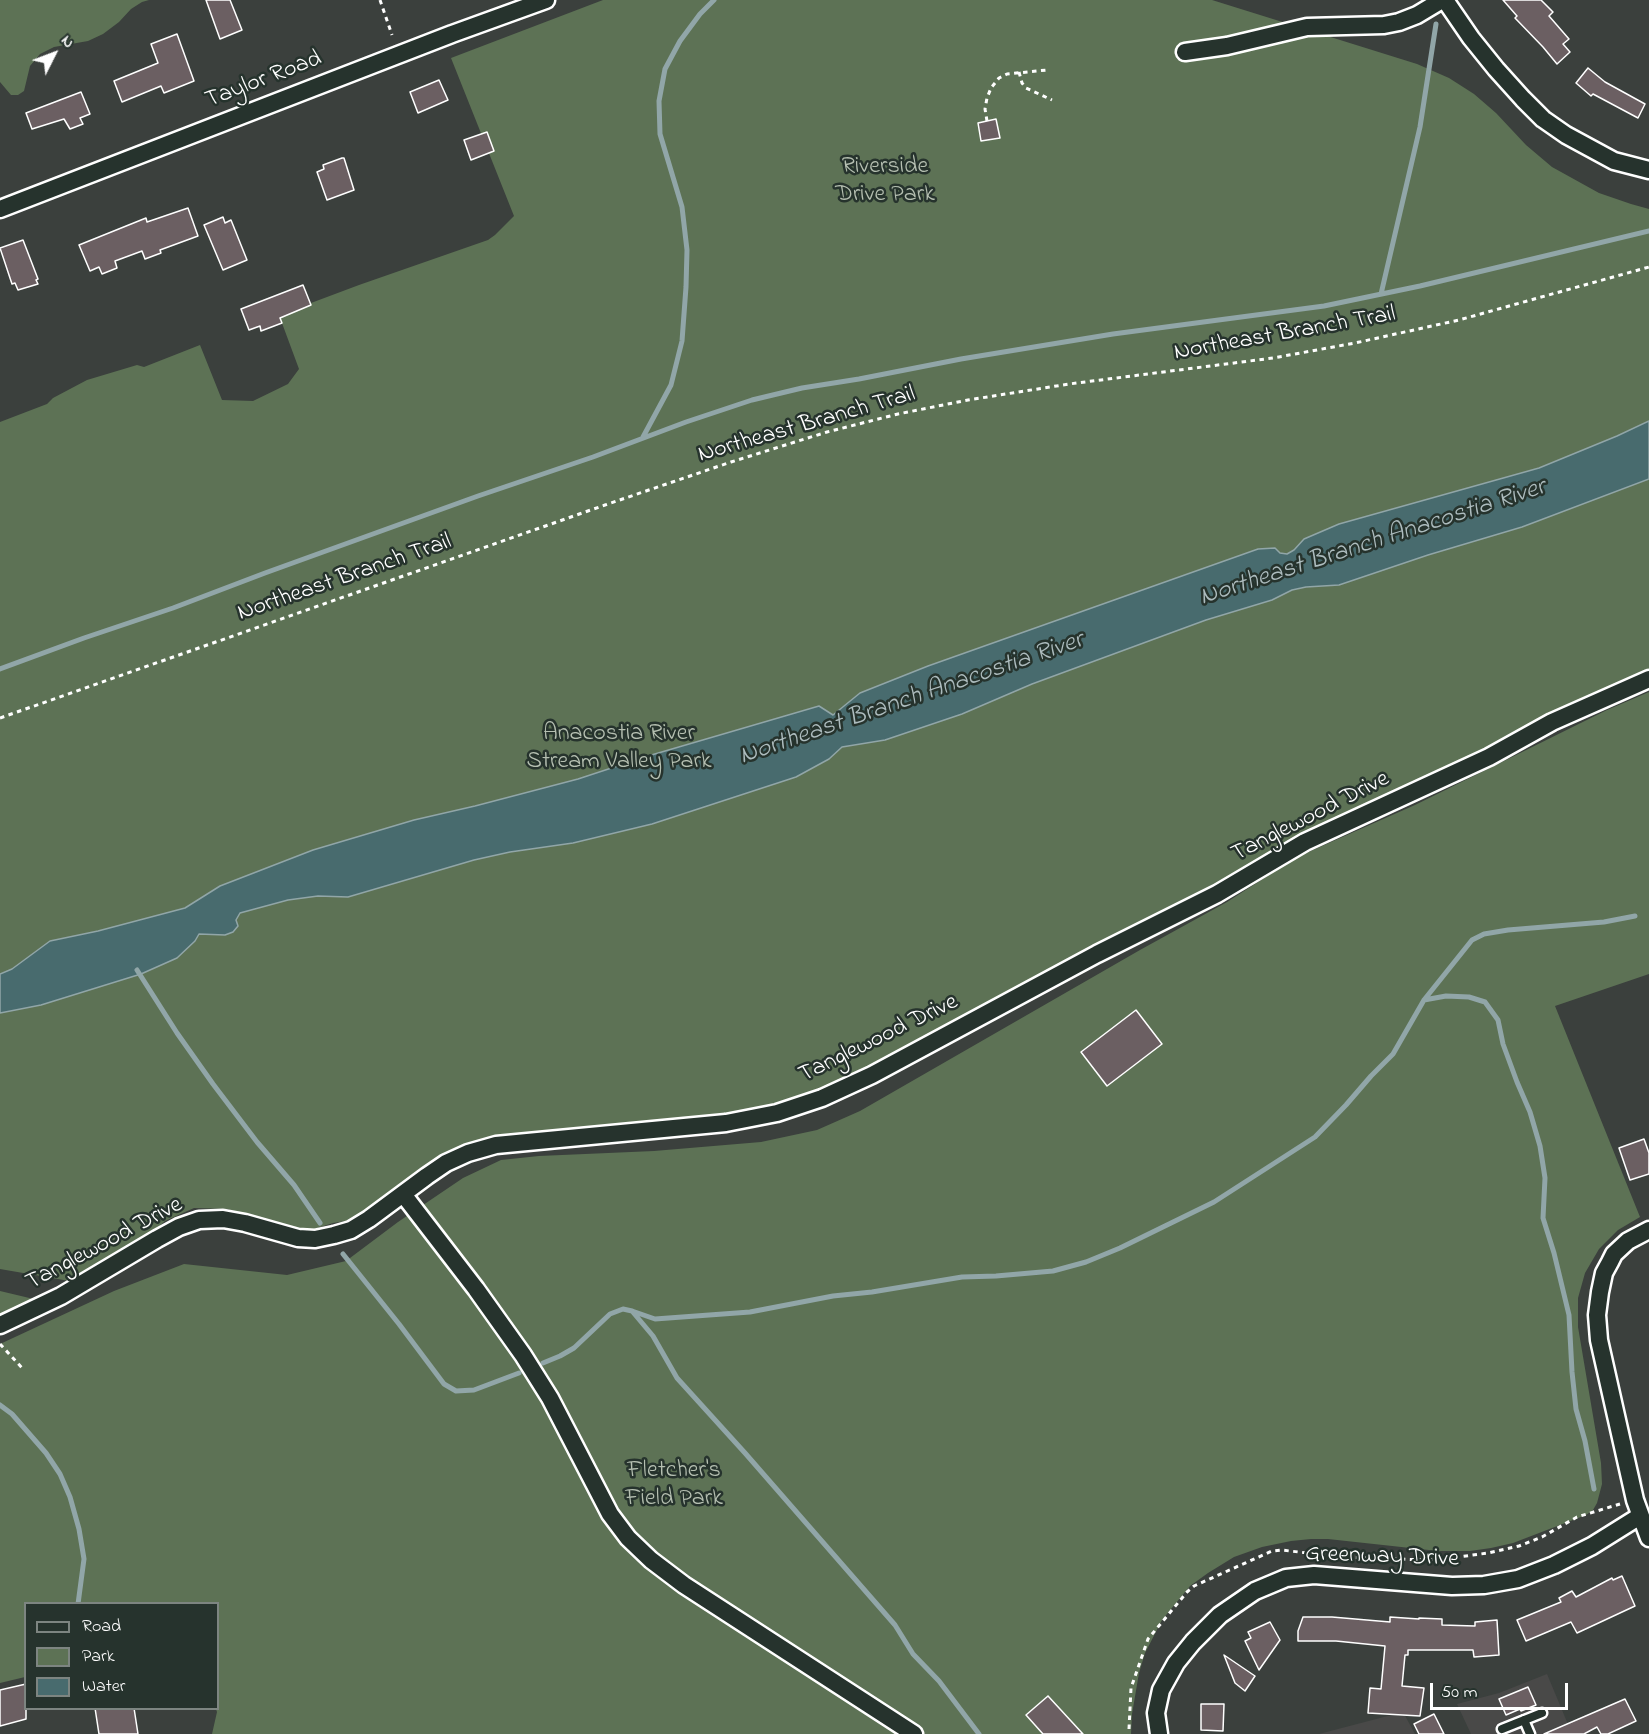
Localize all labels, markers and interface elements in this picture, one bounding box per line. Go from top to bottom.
north arrow [24,24,84,84]
text: N [55,30,80,54]
street label: Taylor Road [202,46,326,116]
park label: Riverside Drive Park [835,154,935,210]
street label: Northeast Branch Trail [1172,301,1398,369]
street label: Northeast Branch Trail [695,381,919,471]
water label: Northeast Branch Anacostia River [1196,473,1550,615]
street label: Northeast Branch Trail [234,529,456,629]
water label: Northeast Branch Anacostia River [736,626,1088,774]
park label: Anacostia River Stream Valley Park [526,721,712,777]
street label: Tanglewood Drive [1227,766,1395,870]
street label: Tanglewood Drive [795,989,963,1091]
street label: Tanglewood Drive [22,1192,188,1298]
park label: Fletcher's Field Park [625,1458,723,1514]
street label: Greenway Drive [1305,1541,1459,1575]
legend [24,1602,219,1710]
text: Road [82,1614,121,1640]
text: Park [82,1644,115,1670]
scale bar [1433,1671,1571,1709]
text: Water [82,1674,125,1700]
text: 50 m [1441,1680,1478,1706]

